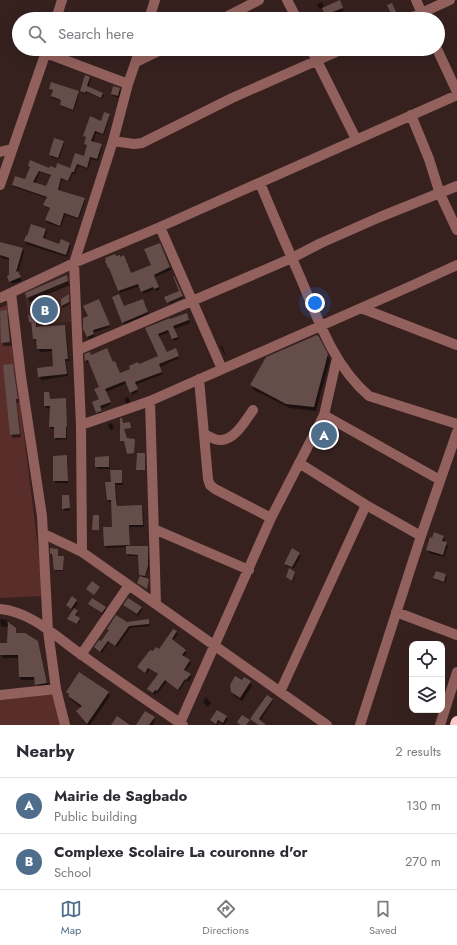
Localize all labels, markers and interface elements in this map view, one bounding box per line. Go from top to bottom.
search box [12,12,445,56]
icon: search [26,23,48,45]
text: Search here [58,23,134,45]
your location [305,293,325,313]
pin: B [32,295,58,325]
pin: A [311,420,337,450]
map controls [409,641,445,713]
button: locate [409,641,445,677]
button: layers [409,677,445,713]
text: Nearby [16,739,74,763]
text: 2 results [395,742,441,761]
text: Mairie de Sagbado [54,785,187,807]
text: A [24,796,34,815]
text: 130 m [406,796,441,815]
text: Public building [54,807,137,826]
text: Complexe Scolaire La couronne d'or [54,841,308,863]
text: B [25,852,33,871]
text: 270 m [405,852,441,871]
text: School [54,863,91,882]
tab: Map [60,898,82,938]
tab: Directions [202,898,249,938]
tab: Saved [369,898,397,938]

